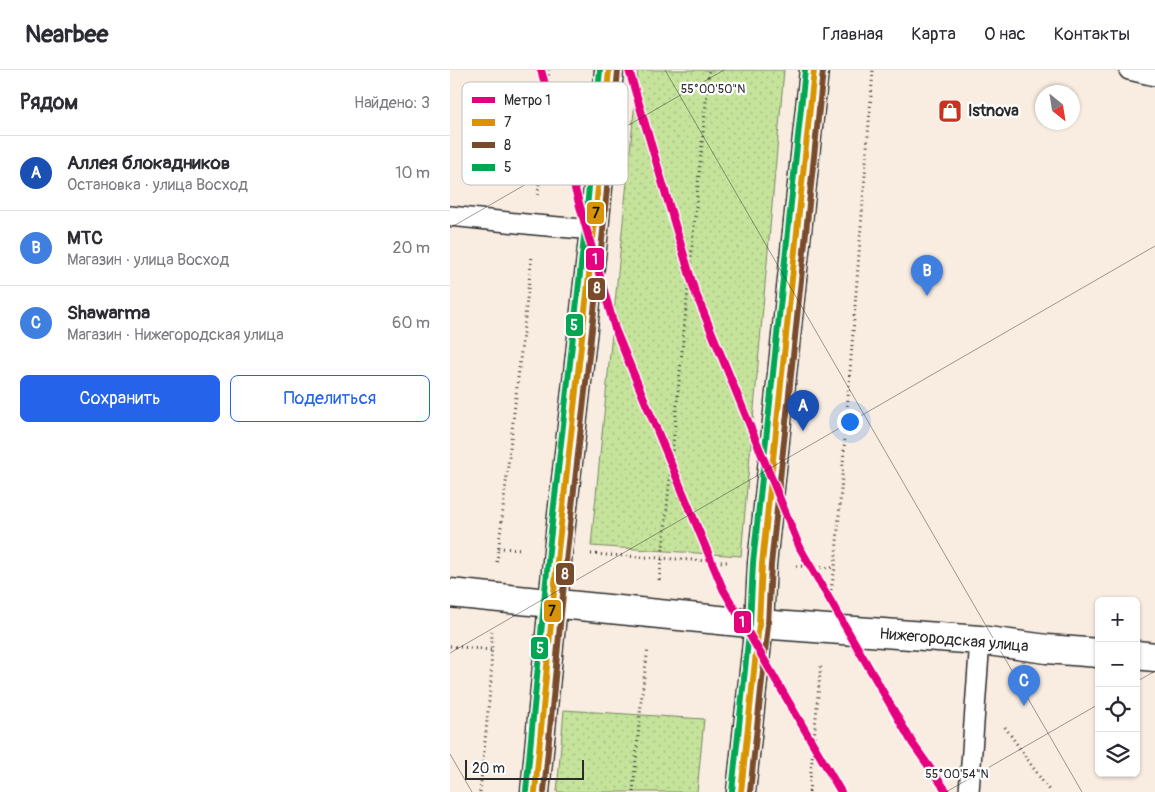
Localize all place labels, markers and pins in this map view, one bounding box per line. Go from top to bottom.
shop icon: Istnova [937,98,963,124]
place label: Istnova [968,101,1019,121]
pin: B [911,255,943,296]
pin: A [787,390,819,431]
pin: C [1008,665,1040,706]

